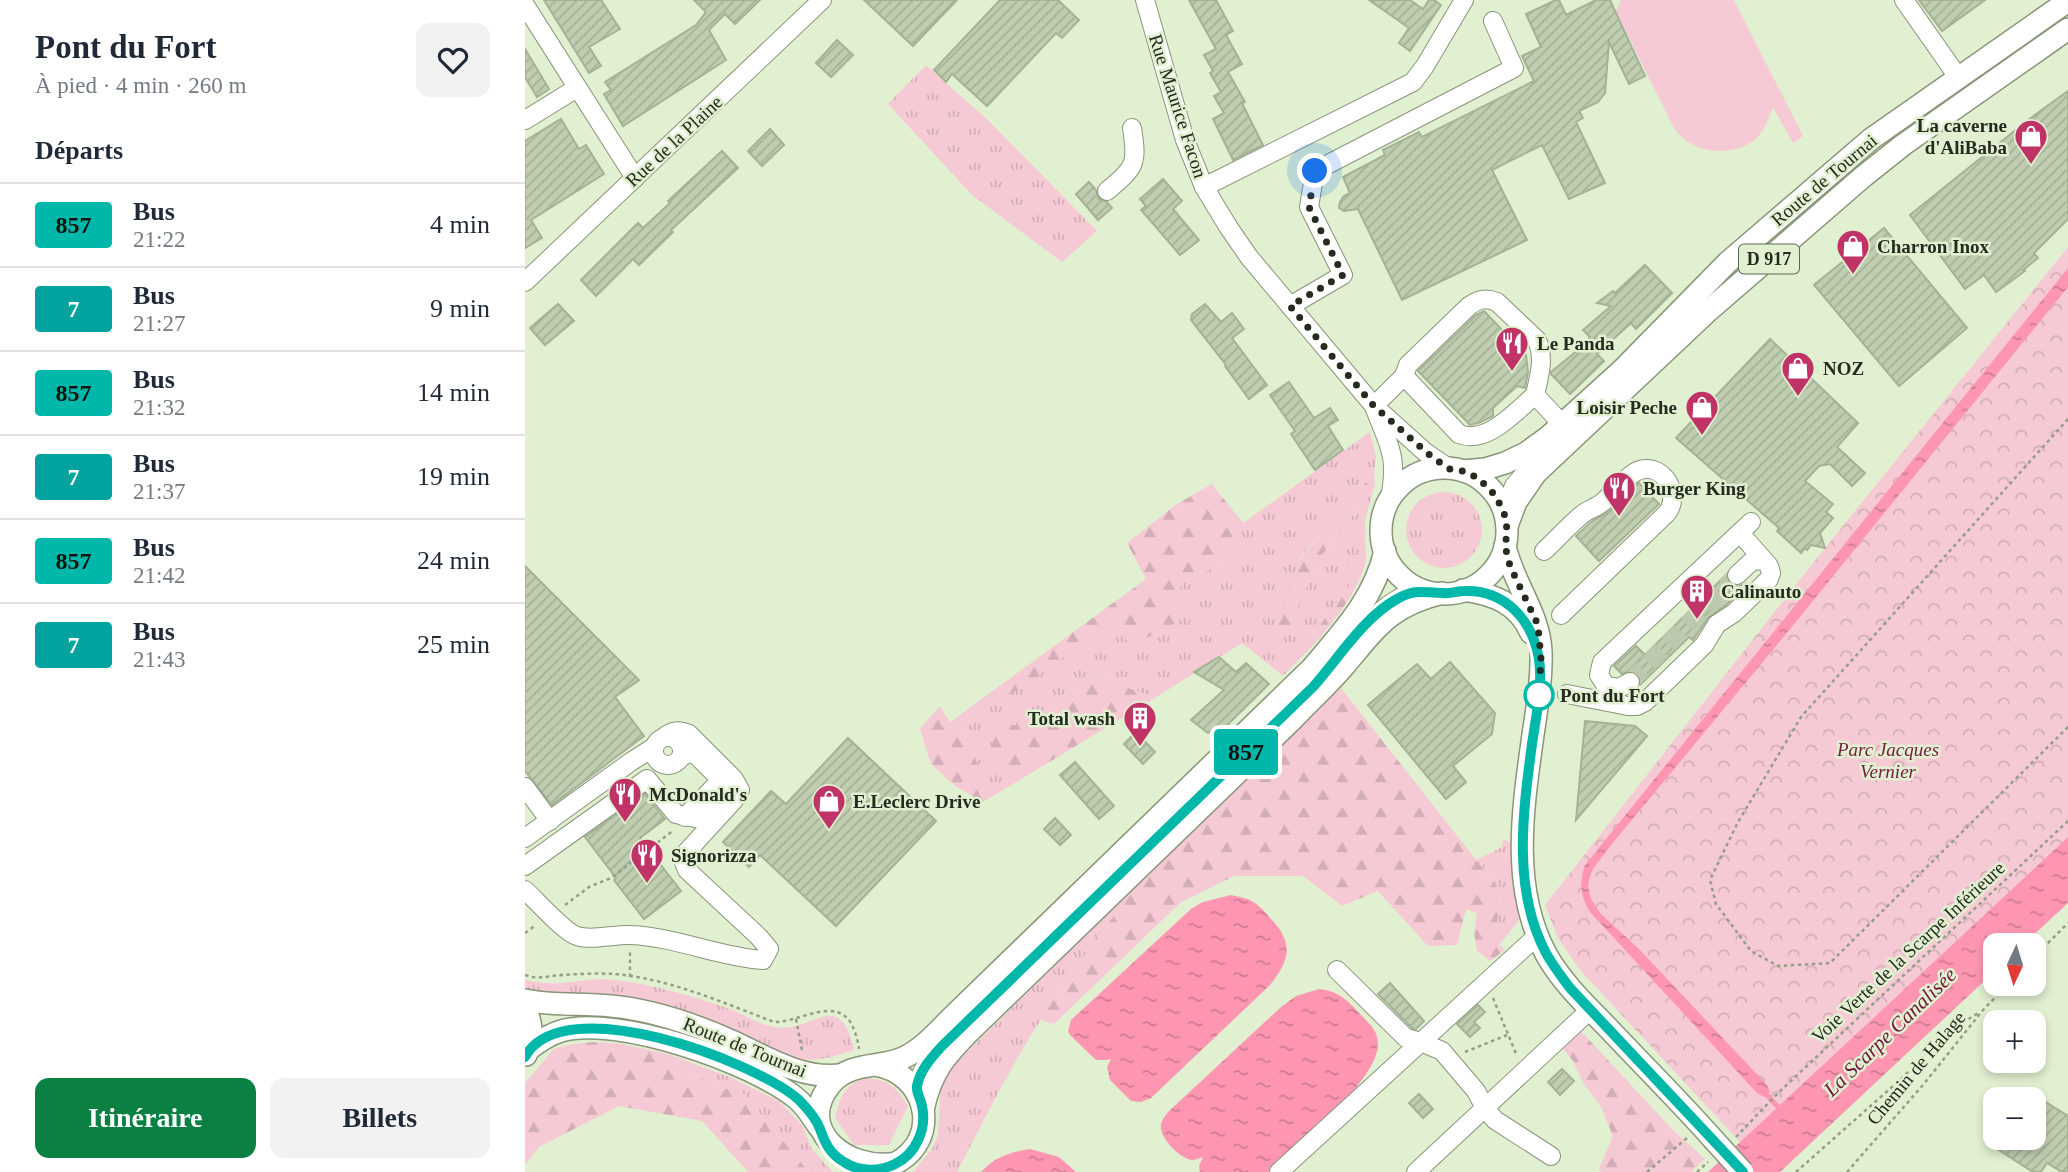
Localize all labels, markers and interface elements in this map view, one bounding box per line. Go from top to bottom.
button: heart [416,23,490,97]
text: Pont du Fort [35,29,217,65]
street label: Rue Maurice Facon [1145,32,1211,181]
text: À pied · 4 min · 260 m [35,73,246,98]
street label: Rue de la Plaine [621,91,727,191]
place label: La caverne d'AliBaba [1917,115,2007,158]
shop icon: La caverne d'AliBaba [2012,117,2050,166]
street label: Route de Tournai [1767,130,1881,230]
text: Départs [35,136,123,165]
your location [1297,153,1332,188]
text: Bus [133,197,175,226]
text: 4 min [430,210,490,239]
text: 857 [56,212,92,238]
text: 21:22 [133,227,185,252]
shop icon: Charron Inox [1834,227,1872,276]
place label: Charron Inox [1877,236,1990,257]
road number: D 917 [1739,244,1799,274]
text: Bus [133,281,175,310]
text: 9 min [430,294,490,323]
text: 7 [68,296,80,322]
text: 21:27 [133,311,185,336]
restaurant icon: Le Panda [1493,324,1531,373]
place label: Le Panda [1537,333,1615,354]
shop icon: NOZ [1779,349,1817,398]
place label: NOZ [1823,358,1864,379]
text: Bus [133,365,175,394]
text: 14 min [417,378,490,407]
text: 857 [56,380,92,406]
shop icon: Loisir Peche [1683,388,1721,437]
text: 21:32 [133,395,185,420]
place label: Loisir Peche [1577,397,1677,418]
text: Bus [133,449,175,478]
text: 19 min [417,462,490,491]
text: 7 [68,464,80,490]
restaurant icon: Burger King [1600,469,1638,518]
place label: Burger King [1643,478,1746,499]
text: 21:37 [133,479,185,504]
text: Bus [133,533,175,562]
text: 24 min [417,546,490,575]
text: 857 [56,548,92,574]
text: 21:42 [133,563,185,588]
building icon: Calinauto [1678,572,1716,621]
place label: Calinauto [1721,581,1801,602]
text: Bus [133,617,175,646]
text: 25 min [417,630,490,659]
text: 7 [68,632,80,658]
text: 21:43 [133,647,185,672]
marker: Pont du Fort [1524,680,1554,710]
place label: Pont du Fort [1560,685,1665,706]
building icon: Total wash [1121,699,1159,748]
place label: Total wash [1028,708,1115,729]
line badge: 857 [1206,729,1286,775]
text: 857 [1228,739,1264,765]
park label: Parc Jacques Vernier [1836,739,1939,782]
restaurant icon: McDonald's [606,775,644,824]
shop icon: E.Leclerc Drive [810,782,848,831]
place label: McDonald's [649,784,747,805]
place label: E.Leclerc Drive [853,791,980,812]
restaurant icon: Signorizza [628,836,666,885]
place label: Signorizza [671,845,757,866]
street label: Voie Verte de la Scarpe Inférieure [1807,857,2009,1047]
north arrow [1983,933,2046,996]
map controls [1983,933,2046,1150]
water label: La Scarpe Canalisée [1818,963,1961,1102]
street label: Chemin de Halage [1863,1007,1969,1129]
button: + [1983,1010,2046,1073]
street label: Route de Tournai [680,1013,810,1081]
button: Itinéraire [35,1078,256,1158]
button: Billets [270,1078,490,1158]
button: − [1983,1087,2046,1150]

